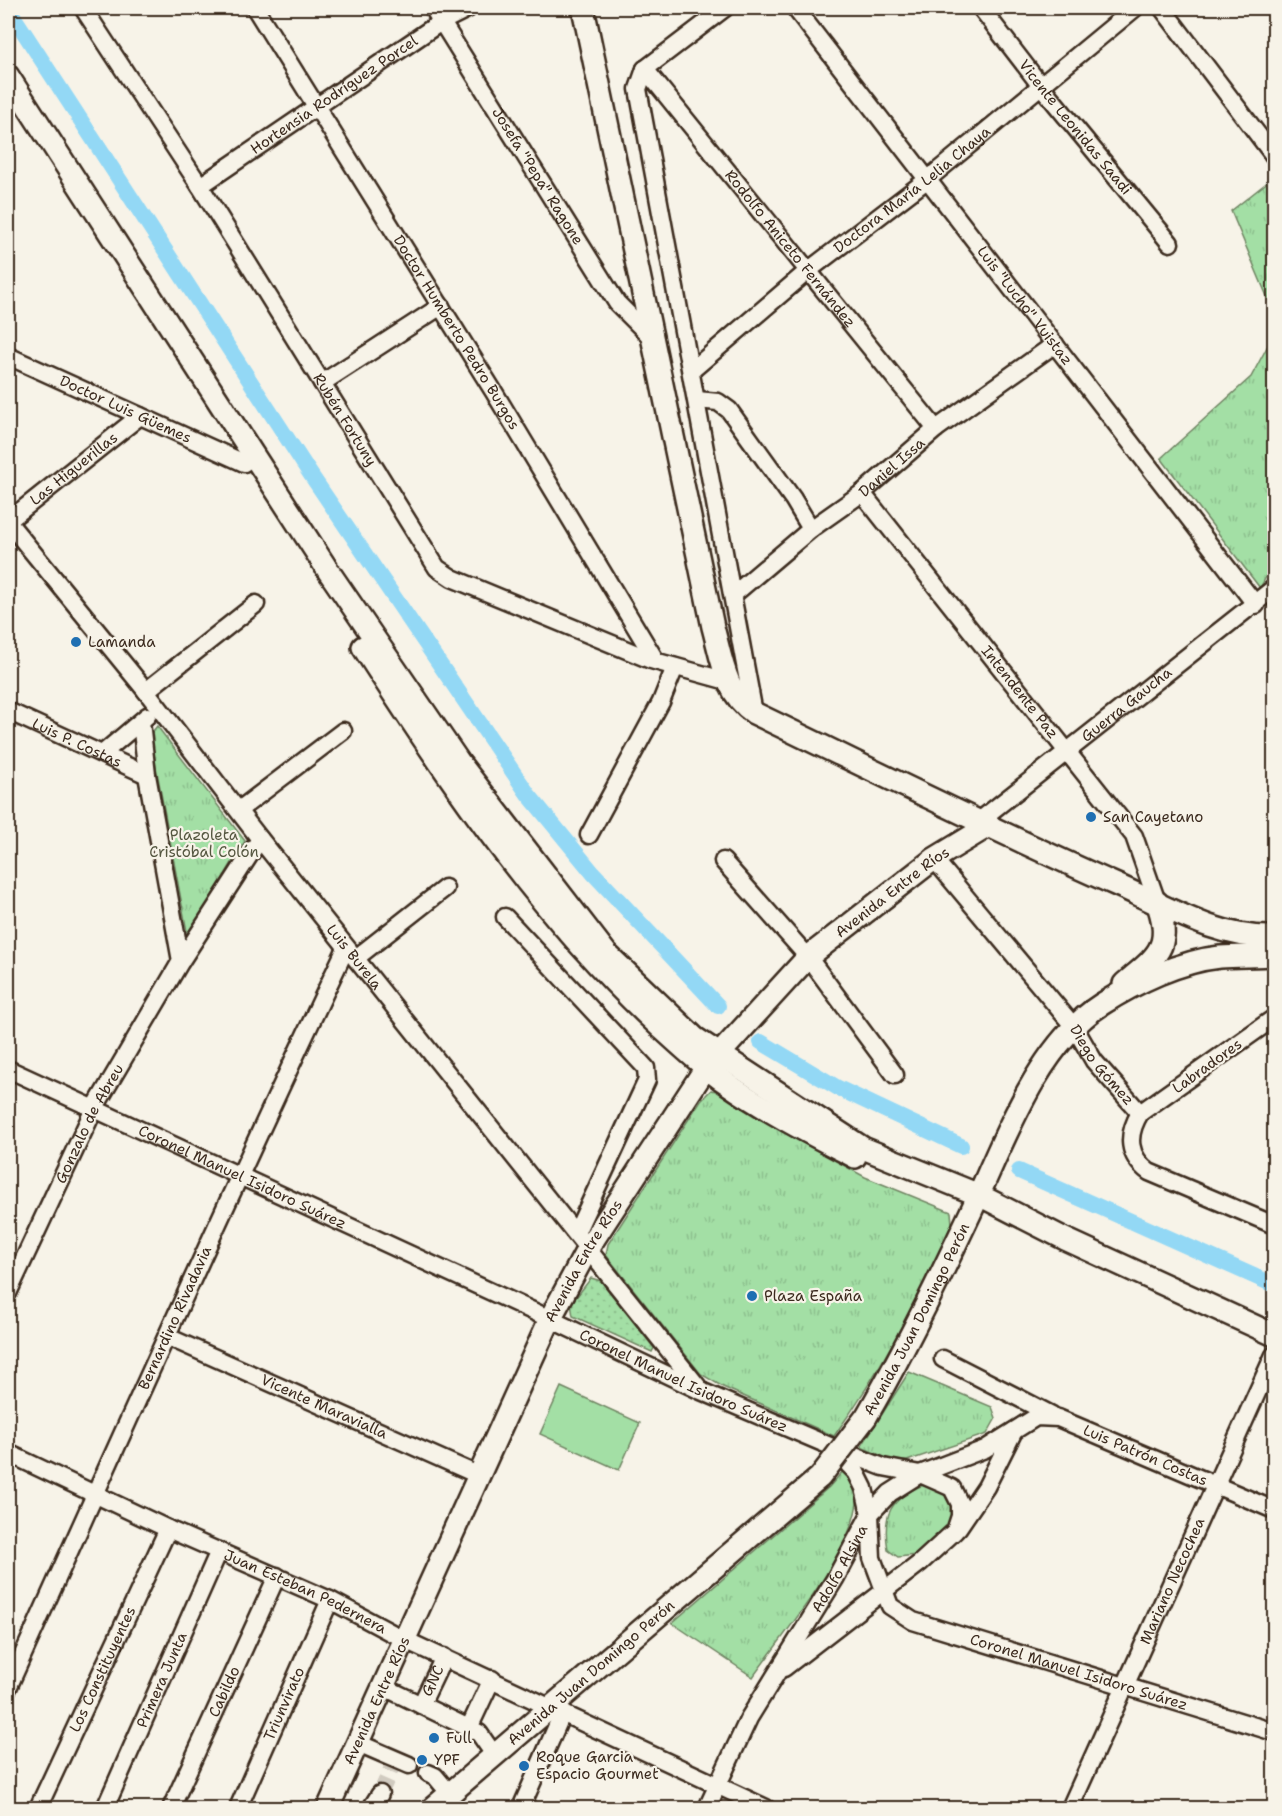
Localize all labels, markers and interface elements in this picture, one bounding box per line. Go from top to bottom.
street label: Hortensia Rodríguez Porcel [246,31,422,159]
street label: Vicente Leonidas Saadi [1014,55,1136,199]
street label: Josefa "Pepa" Ragone [487,103,588,249]
street label: Doctora María Lelia Chaya [829,121,995,258]
street label: Rodolfo Aniceto Fernández [720,166,860,332]
street label: Doctor Humberto Pedro Burgos [389,231,524,433]
street label: Luis "Lucho" Vuistaz [972,242,1077,369]
street label: Rubén Fortuny [309,369,381,470]
street label: Doctor Luis Güemes [56,371,195,448]
street label: Las Higuerillas [26,428,122,510]
street label: Daniel Issa [854,433,930,501]
place label: Lamanda [88,632,156,652]
marker: Lamanda [69,635,83,649]
street label: Intendente Paz [977,641,1063,743]
street label: Guerra Gaucha [1077,662,1176,746]
street label: Luis P. Costas [29,714,125,772]
place label: San Cayetano [1103,807,1203,827]
marker: San Cayetano [1084,810,1098,824]
park label: Plazoleta Cristóbal Colón [149,825,259,862]
street label: Avenida Entre Ríos [831,842,953,942]
street label: Luis Burela [322,920,387,994]
street label: Diego Gómez [1065,1021,1139,1109]
street label: Labradores [1168,1034,1246,1098]
street label: Gonzalo de Abreu [51,1060,128,1187]
street label: Coronel Manuel Isidoro Suárez [135,1120,349,1234]
street label: Avenida Entre Ríos [540,1196,627,1326]
street label: Avenida Juan Domingo Perón [859,1220,974,1419]
street label: Bernardino Rivadavia [133,1242,217,1393]
place label: Plaza España [764,1286,863,1306]
marker: Plaza España [745,1289,759,1303]
street label: Coronel Manuel Isidoro Suárez [576,1324,791,1437]
street label: Vicente Maravialla [258,1370,391,1444]
street label: Luis Patrón Costas [1080,1420,1211,1491]
street label: Mariano Necochea [1135,1514,1210,1647]
street label: Adolfo Alsina [807,1521,873,1616]
street label: Juan Esteban Pedernera [221,1545,391,1639]
street label: Avenida Juan Domingo Perón [503,1596,679,1750]
street label: Los Constituyentes [65,1603,141,1735]
street label: Primera Junta [132,1628,192,1731]
street label: Coronel Manuel Isidoro Suárez [967,1629,1190,1715]
street label: Avenida Entre Ríos [339,1633,415,1768]
street label: GNC [417,1662,449,1699]
street label: Cabildo [204,1663,244,1720]
street label: Triunvirato [259,1664,309,1744]
place label: Full [446,1728,472,1748]
marker: Full [427,1731,441,1745]
place label: Roque Garcia Espacio Gourmet [536,1747,659,1784]
place label: YPF [434,1750,460,1770]
marker: YPF [415,1753,429,1767]
marker: Roque Garcia Espacio Gourmet [517,1759,531,1773]

